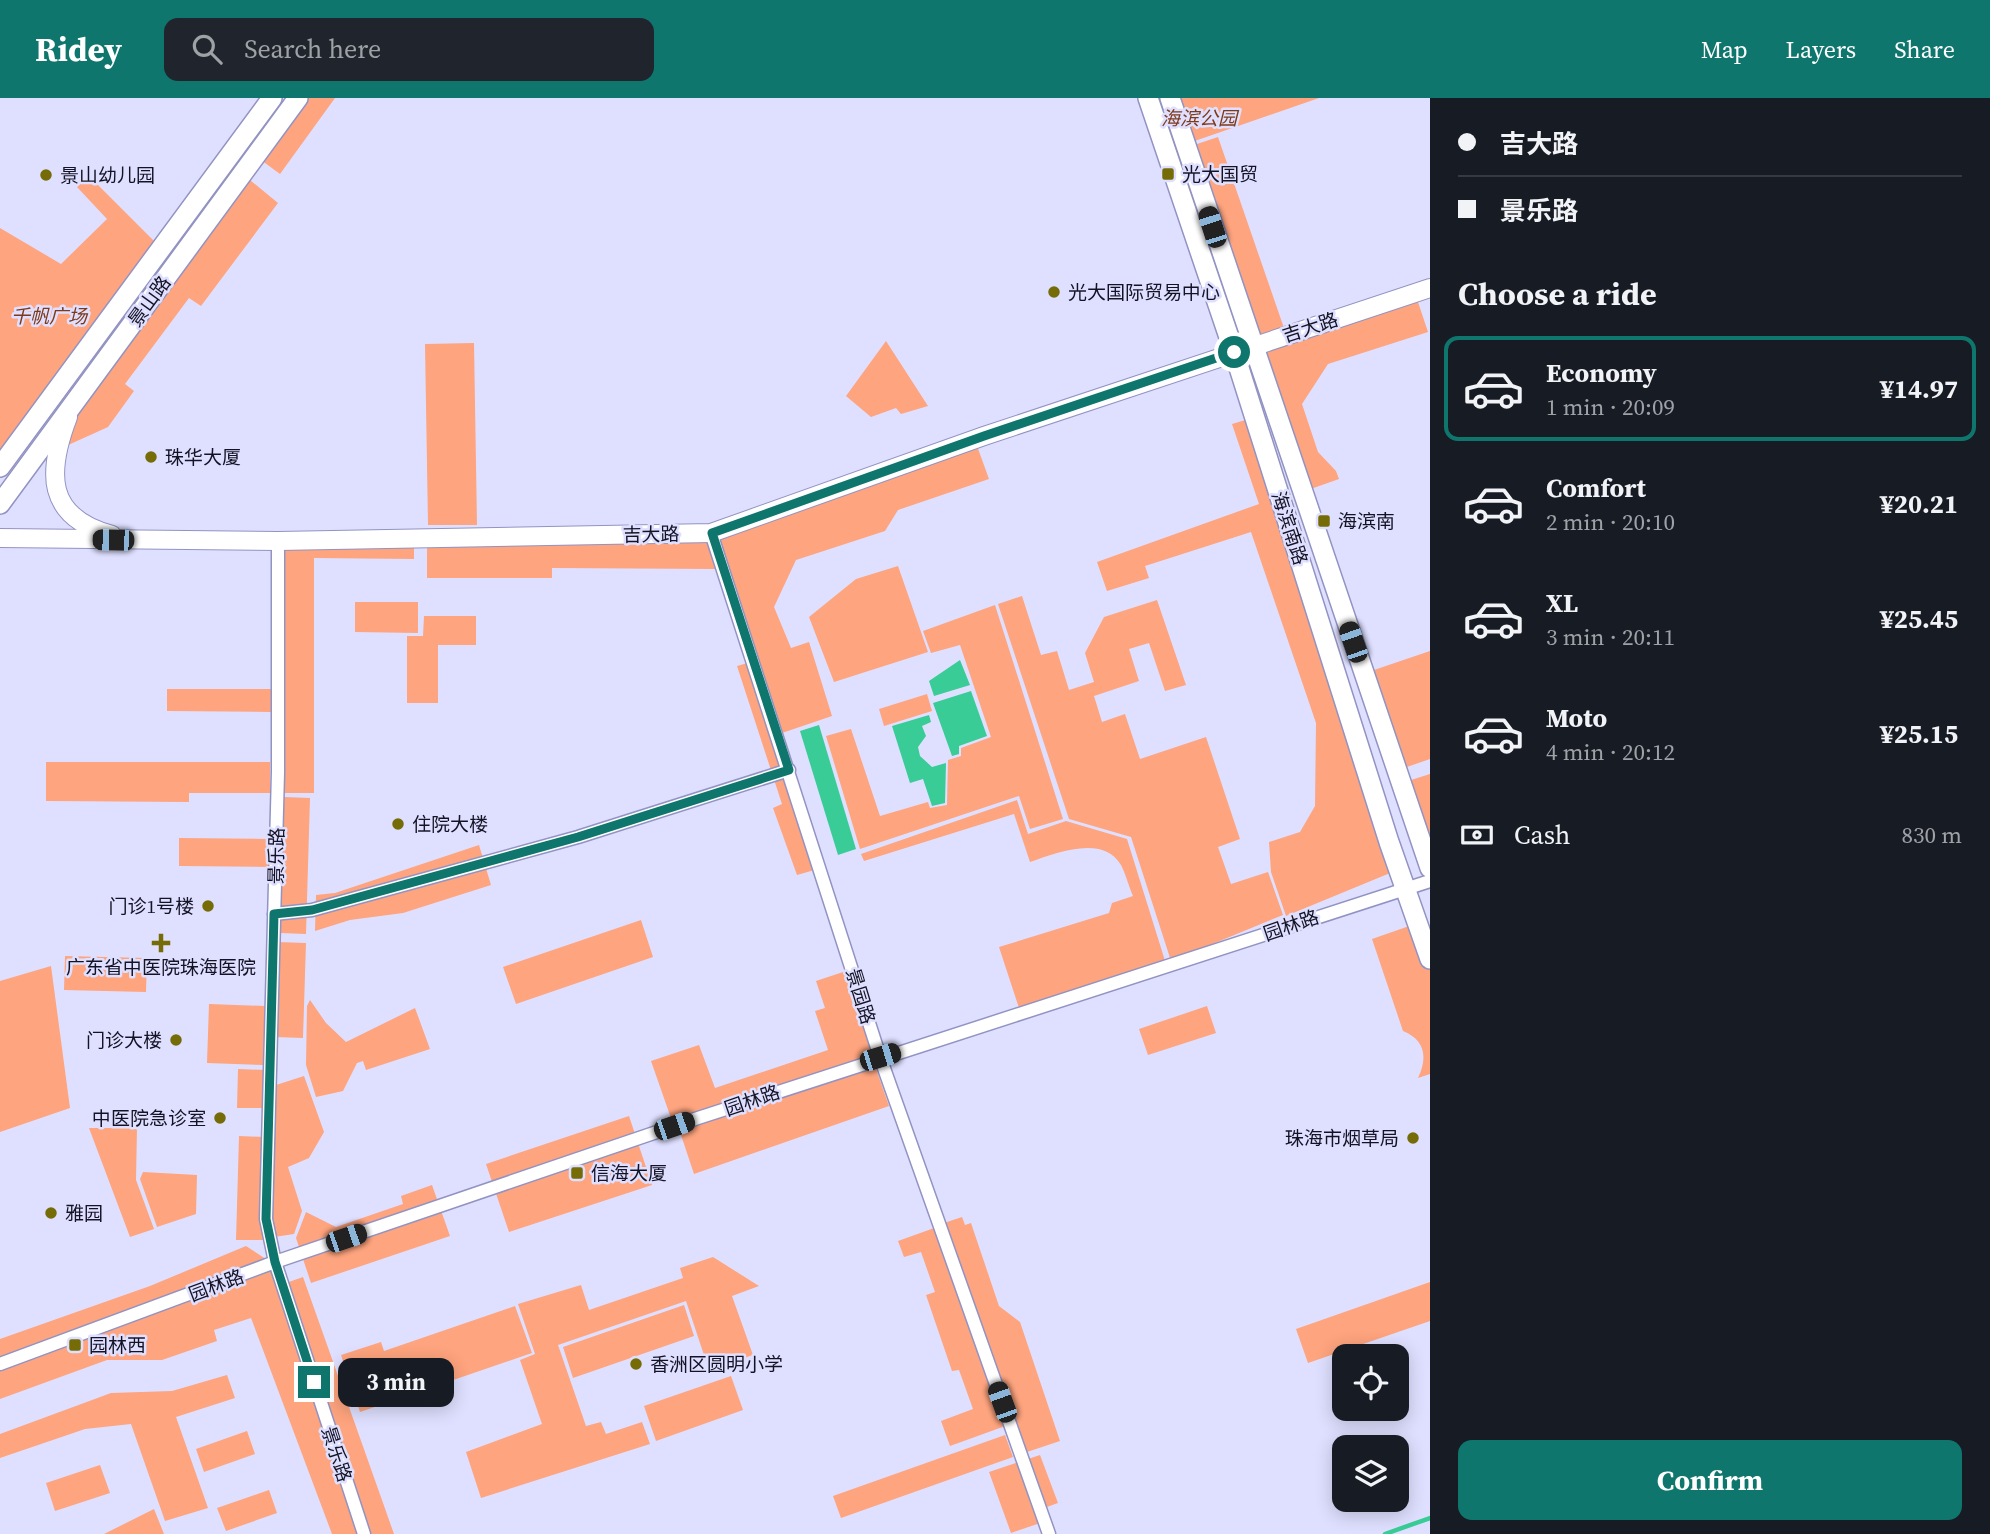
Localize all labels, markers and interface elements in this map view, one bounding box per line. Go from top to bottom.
search box [164,18,654,81]
text: Ridey [35,27,122,72]
icon: search [188,30,226,68]
text: Search here [244,31,381,67]
text: Map [1701,33,1748,66]
text: Layers [1786,33,1856,66]
text: Share [1894,33,1955,66]
park label: 海滨公园 [1161,105,1240,131]
text: 吉大路 [1500,126,1578,162]
place label: 光大国贸 [1182,161,1258,187]
place label: 景山幼儿园 [60,162,155,188]
marker: 光大国贸 [1160,166,1176,182]
marker: 景山幼儿园 [38,167,54,183]
text: 景乐路 [1500,193,1578,229]
car [1196,204,1229,250]
street label: 景山路 [122,270,176,332]
text: Choose a ride [1458,272,1657,316]
place label: 光大国际贸易中心 [1068,279,1220,305]
marker: 光大国际贸易中心 [1046,284,1062,300]
park label: 千帆广场 [11,303,89,329]
street label: 吉大路 [1279,306,1341,348]
route start [1218,336,1250,368]
text: Economy [1546,355,1657,391]
icon: car [1462,357,1525,420]
text: ¥14.97 [1880,371,1958,407]
text: 1 min · 20:09 [1546,391,1675,423]
place label: 珠华大厦 [165,444,241,470]
marker: 珠华大厦 [143,449,159,465]
text: Comfort [1546,470,1646,506]
icon: car [1462,472,1525,535]
text: ¥20.21 [1880,486,1958,522]
street label: 海滨南路 [1266,488,1314,568]
text: 2 min · 20:10 [1546,506,1675,538]
place label: 海滨南 [1338,508,1395,534]
marker: 海滨南 [1316,513,1332,529]
street label: 吉大路 [622,521,680,547]
car [92,529,135,551]
text: XL [1546,585,1578,621]
icon: car [1462,587,1525,650]
text: ¥25.45 [1880,601,1958,637]
car [1337,619,1370,665]
text: 3 min · 20:11 [1546,621,1675,653]
text: Moto [1546,700,1607,736]
icon: car [1462,702,1525,765]
text: ¥25.15 [1880,716,1958,752]
text: 4 min · 20:12 [1546,736,1675,768]
place label: 住院大楼 [412,811,488,837]
marker: 住院大楼 [390,816,406,832]
icon: cash [1458,816,1496,854]
text: Cash [1514,817,1570,853]
text: 830 m [1901,819,1962,851]
street label: 景乐路 [263,827,289,885]
place label: 门诊1号楼 [108,893,194,919]
marker: 门诊1号楼 [200,898,216,914]
street label: 园林路 [1260,903,1322,947]
marker: 广东省中医院珠海医院 [151,933,171,953]
place label: 广东省中医院珠海医院 [66,954,256,980]
street label: 景园路 [840,965,882,1027]
place label: 门诊大楼 [86,1027,162,1053]
marker: 门诊大楼 [168,1032,184,1048]
car [857,1041,904,1073]
street label: 园林路 [721,1078,783,1122]
place label: 中医院急诊室 [92,1105,206,1131]
car [651,1109,698,1143]
marker: 中医院急诊室 [212,1110,228,1126]
place label: 珠海市烟草局 [1285,1125,1399,1151]
marker: 珠海市烟草局 [1405,1130,1421,1146]
place label: 信海大厦 [591,1160,667,1186]
marker: 信海大厦 [569,1165,585,1181]
place label: 雅园 [65,1200,103,1226]
marker: 雅园 [43,1205,59,1221]
car [323,1221,370,1255]
street label: 园林路 [185,1263,247,1307]
place label: 园林西 [89,1332,146,1358]
marker: 园林西 [67,1337,83,1353]
map controls [1332,1344,1409,1512]
button: locate [1332,1344,1409,1421]
place label: 香洲区圆明小学 [650,1351,783,1377]
marker: 香洲区圆明小学 [628,1356,644,1372]
callout: 3 min [338,1358,454,1406]
route end [298,1366,330,1398]
text: 3 min [366,1366,426,1398]
car [985,1379,1020,1425]
street label: 景乐路 [316,1423,358,1485]
button: layers [1332,1435,1409,1512]
button: Confirm [1458,1440,1962,1520]

